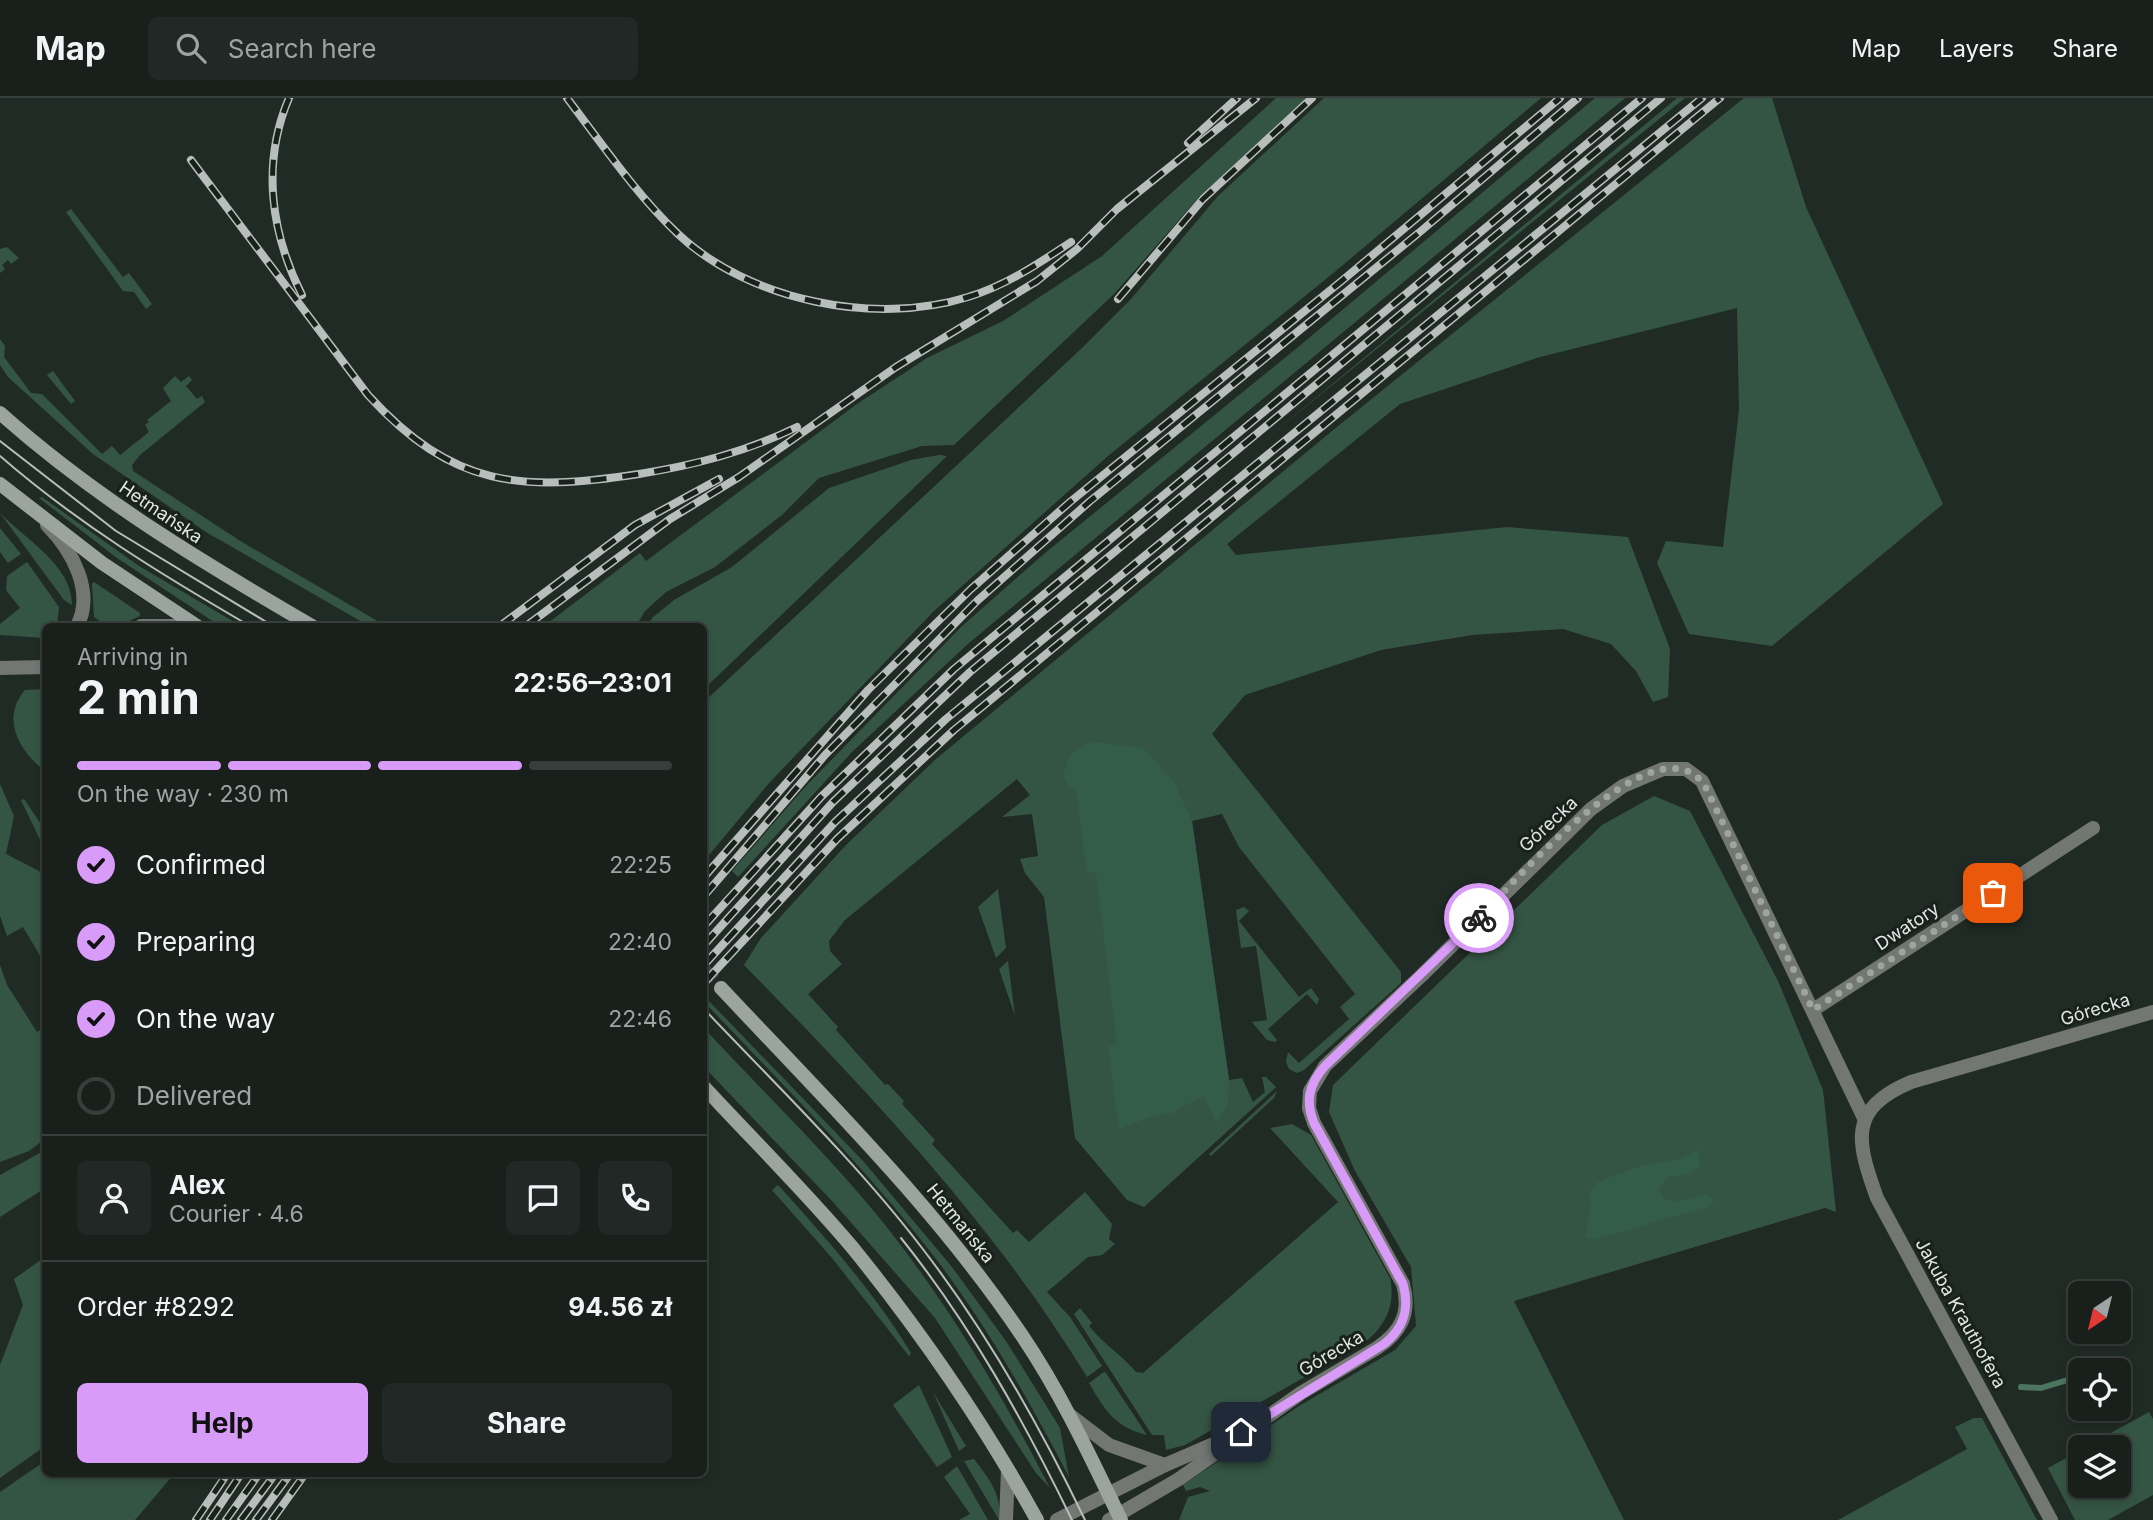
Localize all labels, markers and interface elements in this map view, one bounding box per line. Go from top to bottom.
search box [148,17,638,80]
text: Map [35,28,106,68]
icon: search [172,29,210,67]
text: Search here [228,33,376,64]
text: Map [1851,34,1901,63]
text: Layers [1939,34,2014,63]
text: Share [2052,34,2118,63]
street label: Hetmańska [115,477,207,547]
text: Arriving in [77,643,188,671]
text: 22:56–23:01 [513,667,672,698]
text: 2 min [77,669,200,725]
text: On the way · 230 m [77,780,289,808]
street label: Górecka [1515,792,1581,856]
icon: check [77,846,115,884]
text: Confirmed [136,849,266,880]
text: 22:25 [609,851,672,879]
pin [1963,863,2023,923]
icon: bag [1974,874,2012,912]
courier [1444,883,1514,953]
street label: Dwatory [1871,898,1943,954]
icon: bike [1460,899,1498,937]
icon: check [77,923,115,961]
text: Preparing [136,926,256,957]
text: 22:40 [608,928,672,956]
street label: Górecka [2058,989,2132,1029]
icon: check [77,1000,115,1038]
text: On the way [136,1003,275,1034]
text: 22:46 [608,1005,672,1033]
text: Delivered [136,1080,252,1111]
button: person [77,1161,151,1235]
button: chat [506,1161,580,1235]
button: phone [598,1161,672,1235]
text: Alex [169,1169,226,1200]
street label: Hetmańska [923,1179,999,1267]
text: Courier · 4.6 [169,1200,304,1228]
street label: Jakuba Krauthofera [1911,1235,2011,1391]
north arrow [2068,1281,2132,1344]
map controls [2068,1281,2131,1498]
text: Order #8292 [77,1291,235,1322]
text: 94.56 zł [568,1291,672,1322]
street label: Górecka [1295,1326,1367,1380]
button: locate [2068,1358,2131,1421]
button: Help [77,1383,368,1463]
button: Share [382,1383,672,1463]
pin [1211,1402,1271,1462]
icon: home [1222,1413,1260,1451]
button: layers [2068,1435,2131,1498]

